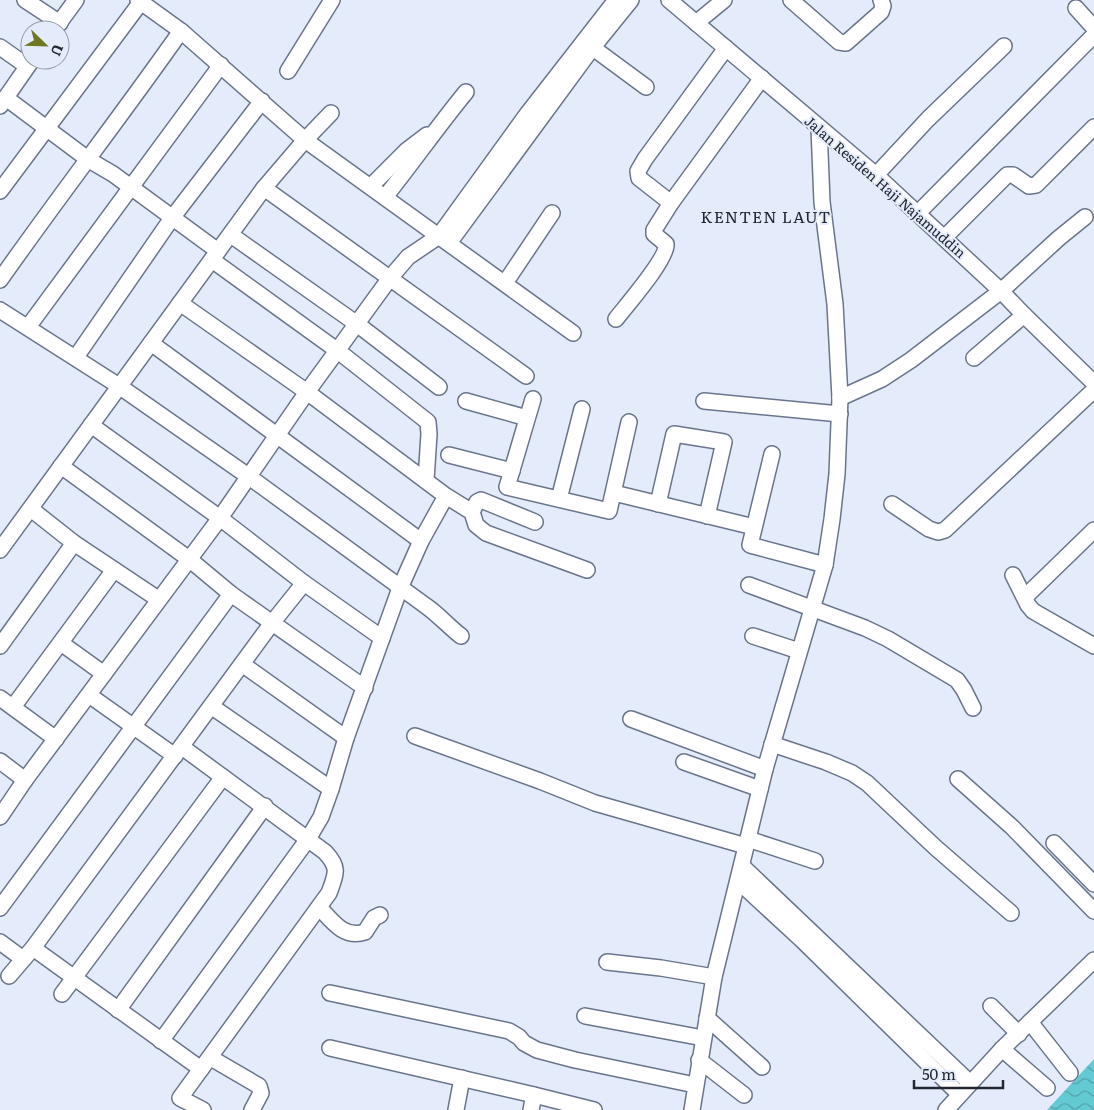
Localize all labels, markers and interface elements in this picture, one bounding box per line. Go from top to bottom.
north arrow [20,20,70,70]
text: U [47,41,69,59]
street label: Jalan Residen Haji Najamuddin [801,110,971,262]
district label: KENTEN LAUT [701,204,831,228]
scale bar [914,1058,1003,1090]
text: 50 m [922,1062,956,1085]

